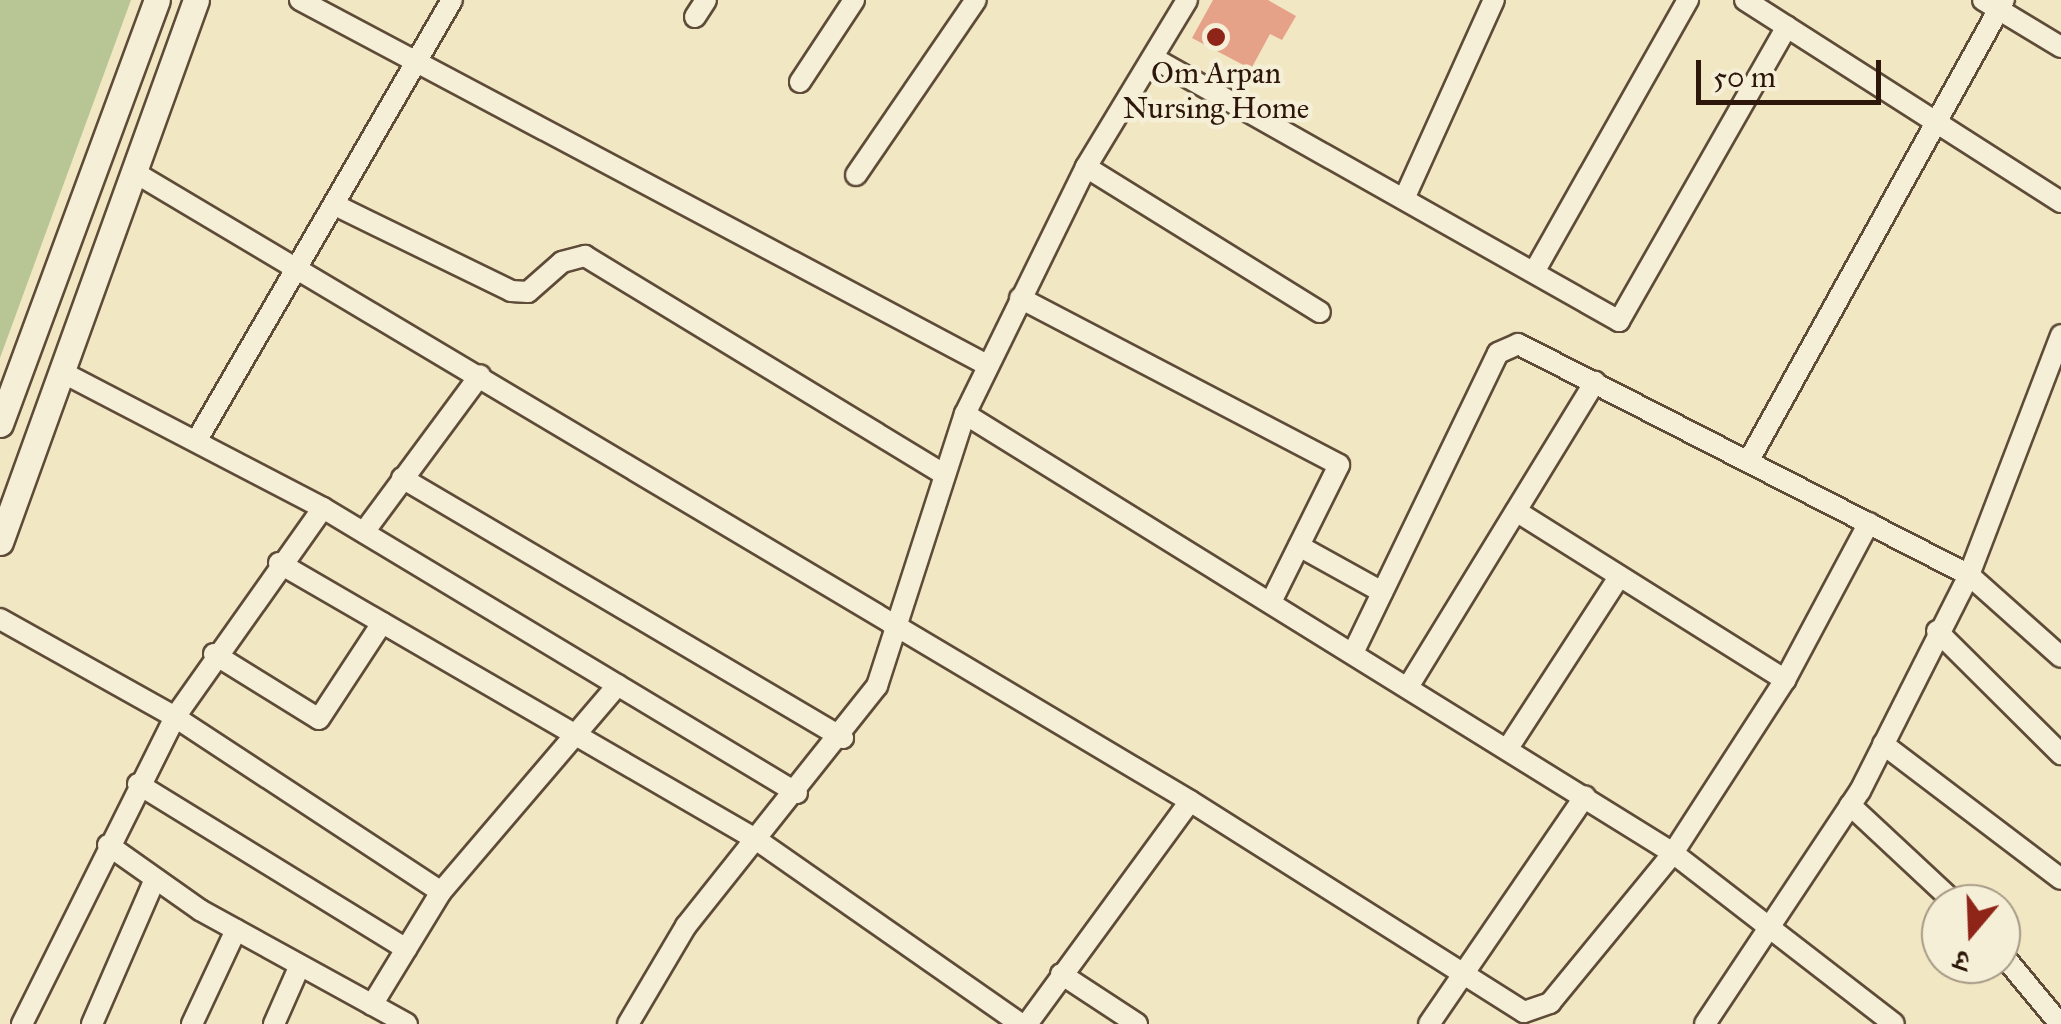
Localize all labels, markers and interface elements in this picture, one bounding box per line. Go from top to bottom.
marker: Om Arpan Nursing Home [1203,24,1229,50]
scale bar [1701,40,1886,102]
place label: Om Arpan Nursing Home [1123,55,1309,126]
text: 50 m [1713,59,1776,95]
north arrow [1921,884,2021,984]
text: उ [1949,942,1974,980]

